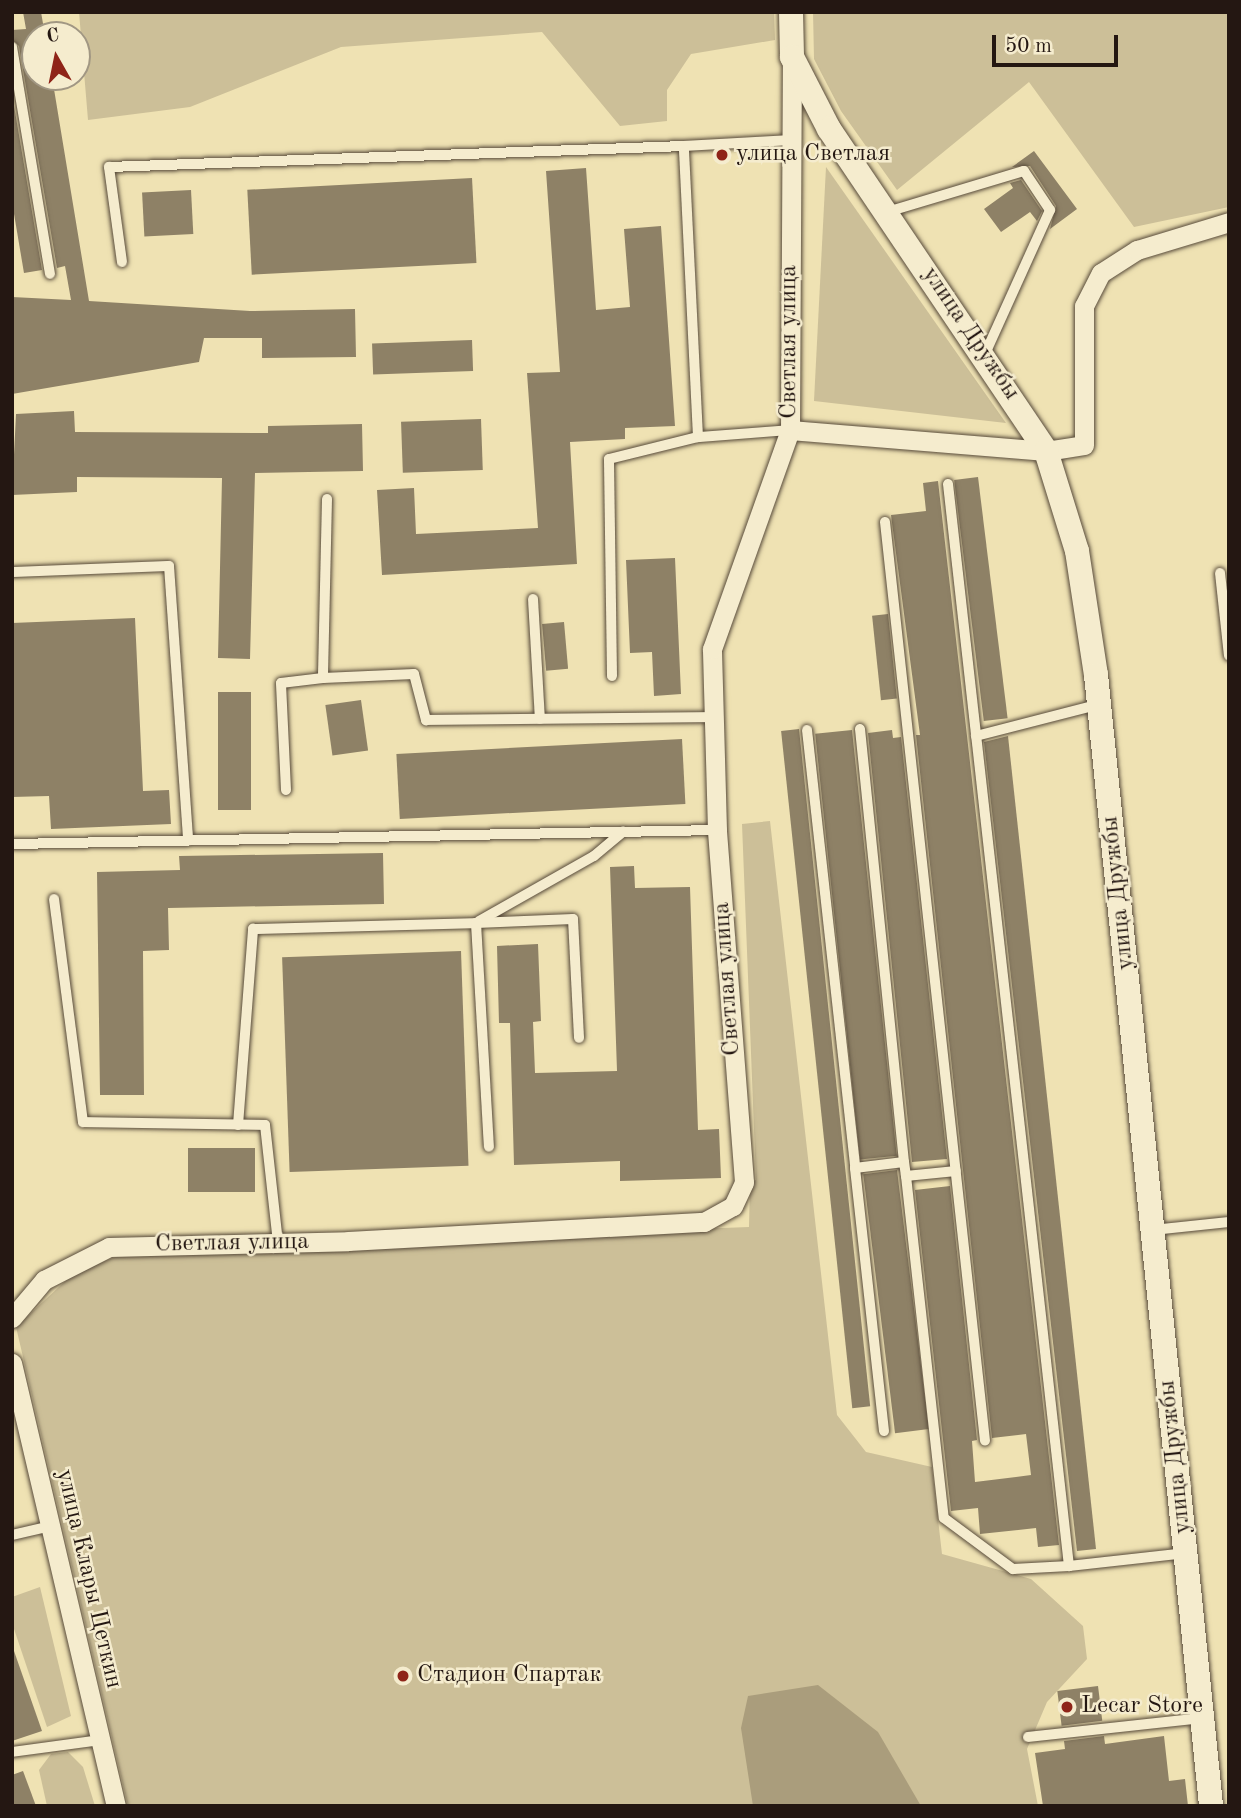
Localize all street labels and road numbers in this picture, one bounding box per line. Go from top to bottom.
street label: улица Дружбы [915,262,1025,406]
street label: Светлая улица [776,265,804,419]
street label: улица Дружбы [1097,815,1141,971]
street label: Светлая улица [708,901,748,1057]
street label: Светлая улица [155,1228,309,1260]
street label: улица Дружбы [1154,1379,1198,1535]
street label: улица Клары Цеткин [49,1467,127,1691]

